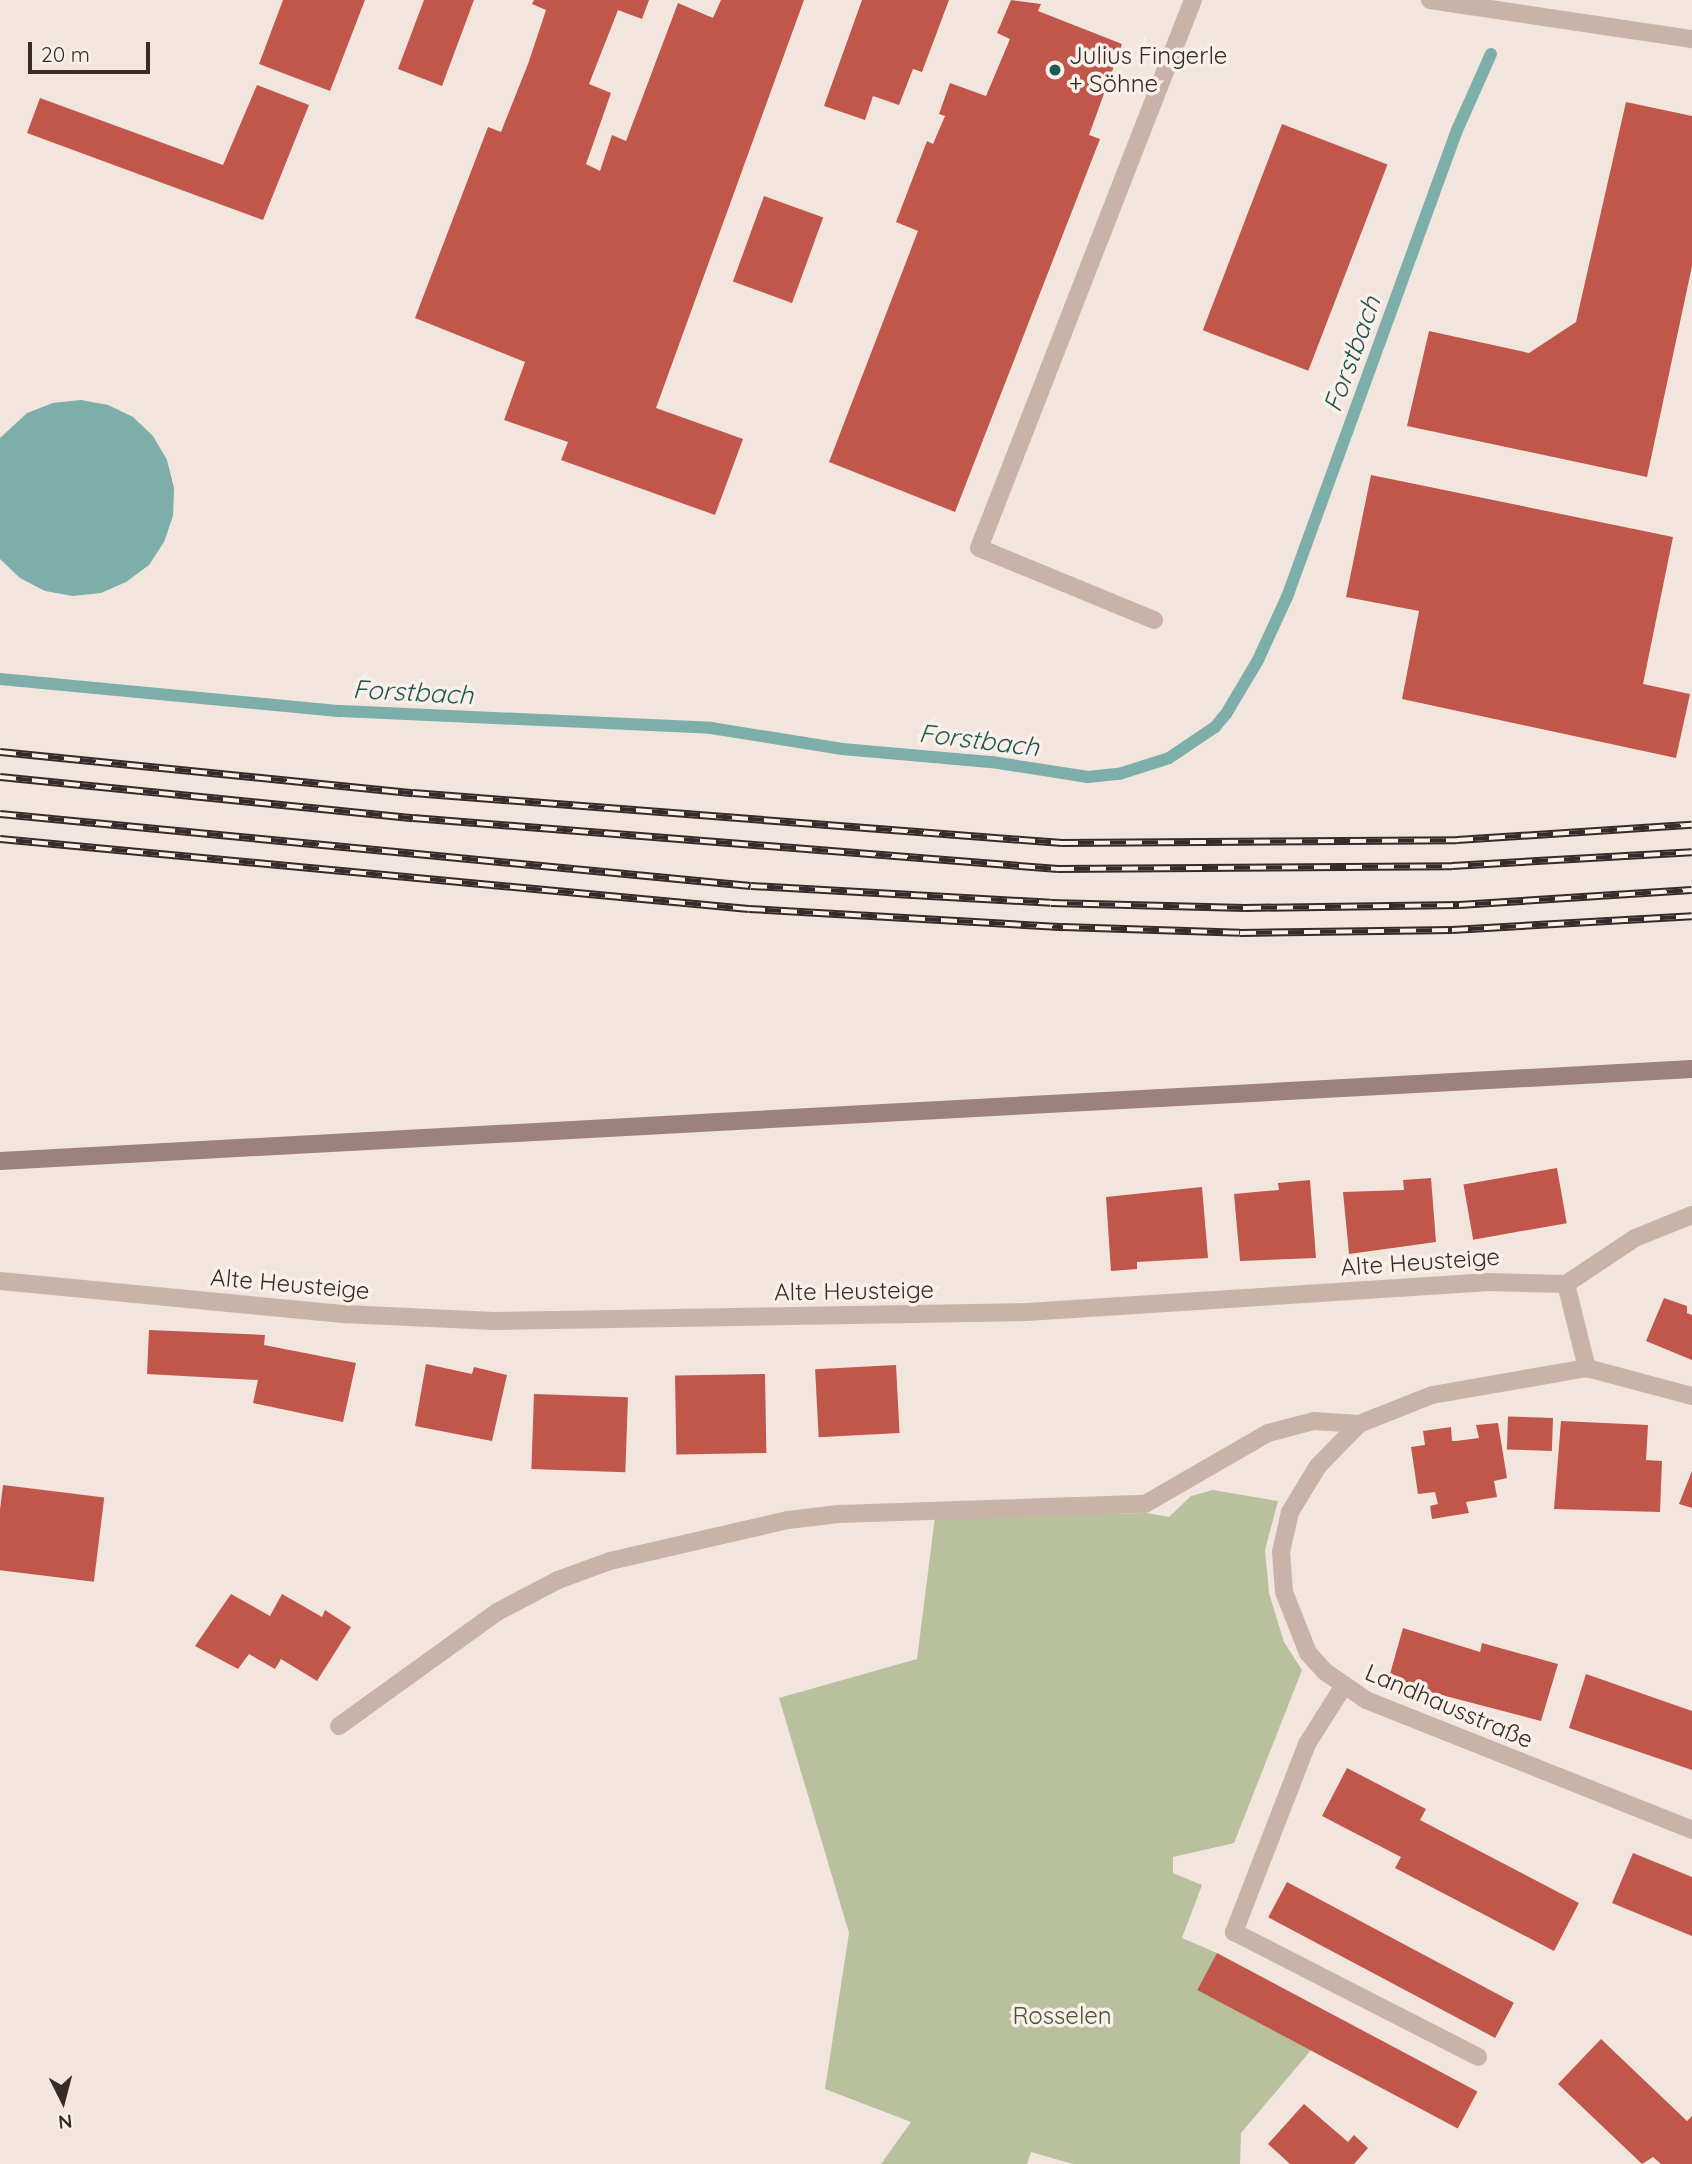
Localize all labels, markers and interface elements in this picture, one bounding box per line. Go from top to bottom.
scale bar [32,28,154,72]
text: 20 m [41,41,90,67]
place label: Julius Fingerle + Söhne [1069,42,1227,98]
marker: Julius Fingerle + Söhne [1047,62,1063,78]
water label: Forstbach [1317,292,1387,416]
water label: Forstbach [352,673,474,711]
water label: Forstbach [917,717,1041,763]
street label: Alte Heusteige [1339,1242,1501,1282]
street label: Alte Heusteige [209,1263,371,1305]
street label: Alte Heusteige [774,1275,934,1307]
street label: Landhausstraße [1361,1658,1537,1754]
park label: Rosselen [1012,2002,1112,2030]
north arrow [28,2066,98,2136]
text: N [57,2109,73,2135]

